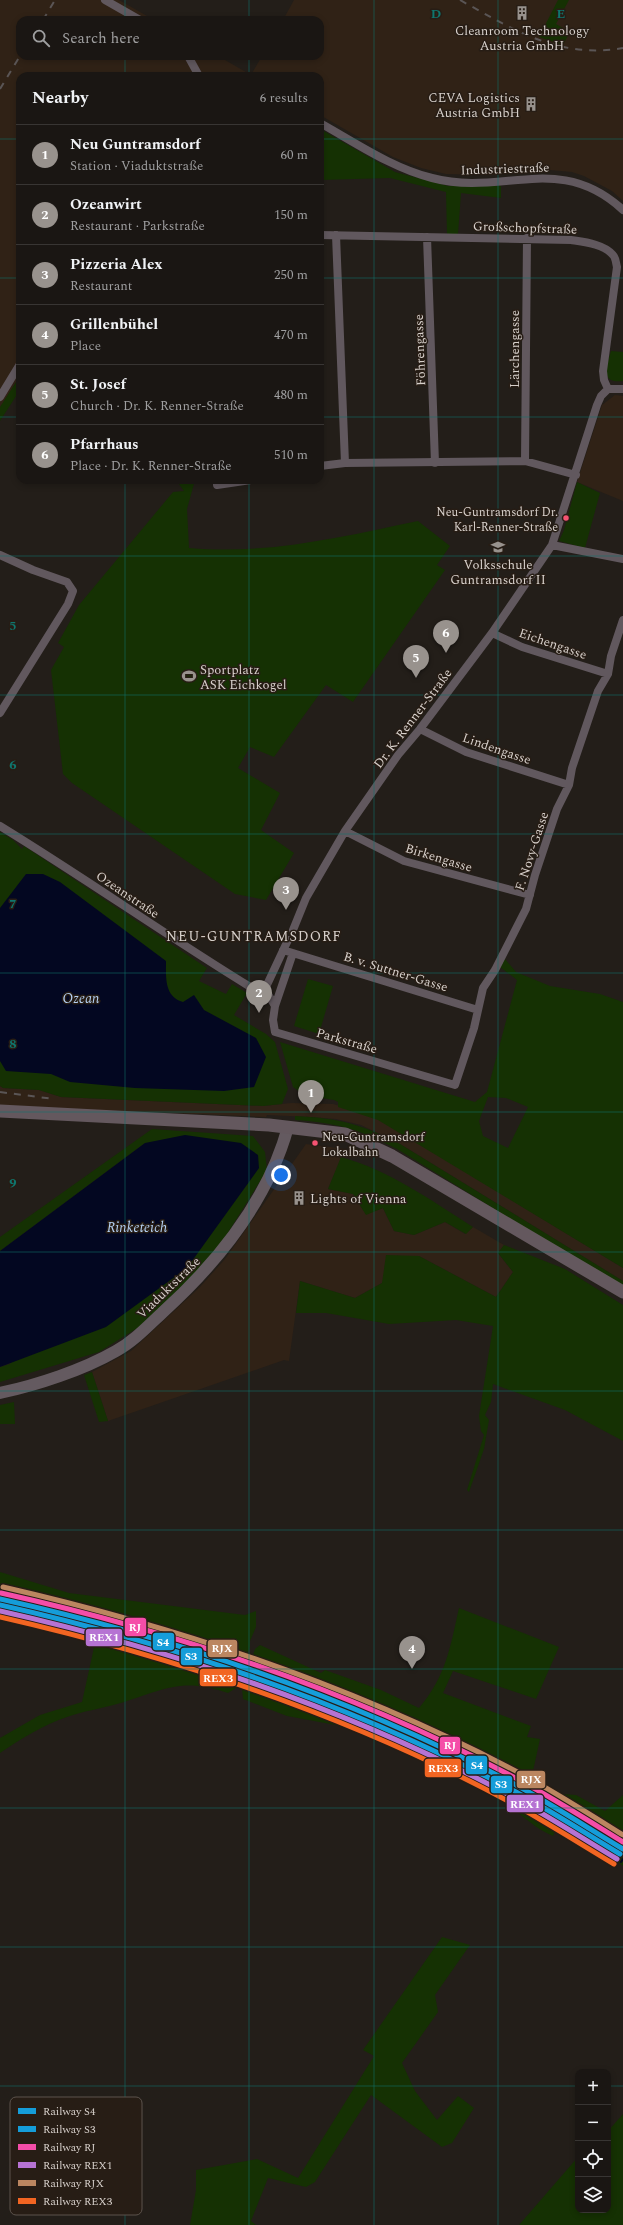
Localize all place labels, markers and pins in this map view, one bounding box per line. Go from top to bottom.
building icon: Cleanroom Technology Austria GmbH [514,5,530,21]
place label: Cleanroom Technology Austria GmbH [455,21,590,56]
place label: CEVA Logistics Austria GmbH [428,88,520,123]
building icon: CEVA Logistics Austria GmbH [523,96,539,112]
place label: Neu-Guntramsdorf Dr. Karl-Renner-Straße [436,503,558,537]
marker: Neu-Guntramsdorf Dr. Karl-Renner-Straße [561,513,571,523]
school or university icon: Volksschule Guntramsdorf II [490,539,506,555]
place label: Volksschule Guntramsdorf II [450,555,546,590]
pin: 6 [433,620,459,653]
pin: 5 [403,645,429,678]
place label: Sportplatz ASK Eichkogel [200,660,287,695]
sports icon: Sportplatz ASK Eichkogel [181,668,197,684]
pin: 3 [273,877,299,910]
pin: 2 [246,980,272,1013]
pin: 1 [298,1080,324,1113]
place label: Neu-Guntramsdorf Lokalbahn [322,1128,425,1162]
marker: Neu-Guntramsdorf Lokalbahn [310,1138,320,1148]
place label: Lights of Vienna [310,1189,407,1209]
building icon: Lights of Vienna [291,1190,307,1206]
pin: 4 [399,1636,425,1669]

